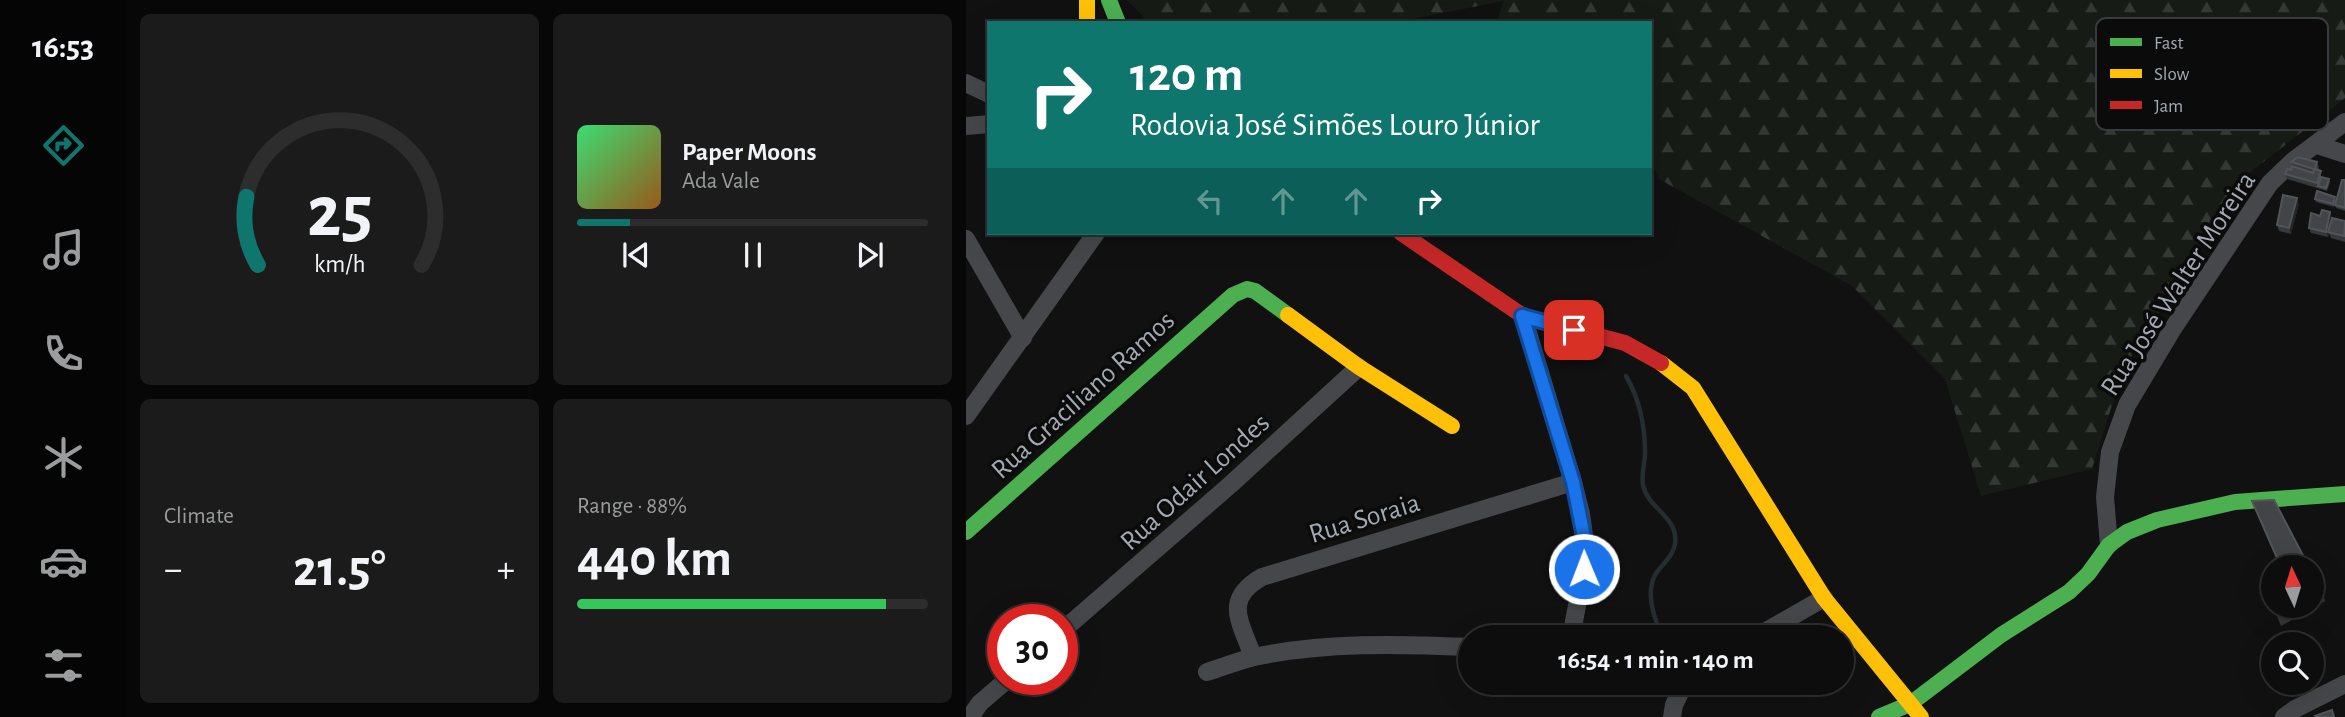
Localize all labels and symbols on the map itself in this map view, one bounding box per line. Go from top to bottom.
legend [2096,18,2328,130]
text: Fast [2154,34,2184,53]
text: Slow [2154,65,2190,84]
text: Jam [2154,97,2183,116]
street label: Rua José Walter Moreira [2096,167,2261,401]
pin [1544,300,1604,360]
street label: Rua Graciliano Ramos [986,306,1180,485]
street label: Rua Odair Londes [1116,409,1275,556]
street label: Rua Soraia [1306,489,1423,549]
position arrow [1547,532,1621,606]
north arrow [2261,555,2324,618]
speed limit sign: 30 [987,604,1078,695]

